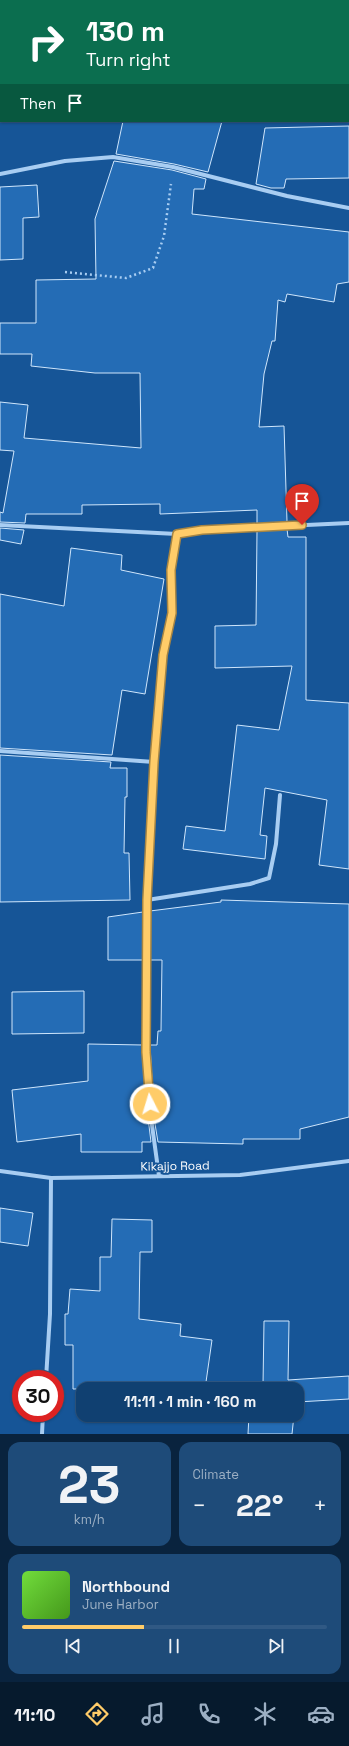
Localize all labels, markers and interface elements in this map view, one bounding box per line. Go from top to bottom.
text: 130 m [86,13,165,49]
icon: right [20,16,72,68]
text: Turn right [86,48,170,71]
icon: arrive [64,92,86,114]
text: Then [20,94,56,113]
pin [285,484,319,525]
icon: arrive [291,490,313,512]
position arrow [129,1083,171,1125]
street label: Kikajjo Road [140,1157,210,1175]
speed limit sign: 30 [12,1370,64,1422]
text: 11:11 · 1 min · 160 m [124,1392,256,1411]
text: 23 [58,1452,121,1518]
text: Climate [193,1466,239,1483]
text: 22° [236,1486,283,1525]
text: − [193,1491,206,1519]
text: + [313,1491,327,1519]
text: km/h [74,1511,105,1528]
text: Northbound [82,1577,170,1596]
text: June Harbor [82,1596,159,1613]
icon: previous [62,1635,84,1657]
icon: pause [163,1635,185,1657]
icon: next [265,1635,287,1657]
icon: directions [83,1700,111,1728]
icon: music [139,1700,167,1728]
icon: phone [195,1700,223,1728]
icon: climate [251,1700,279,1728]
icon: car [307,1700,335,1728]
text: 11:10 [14,1703,55,1726]

